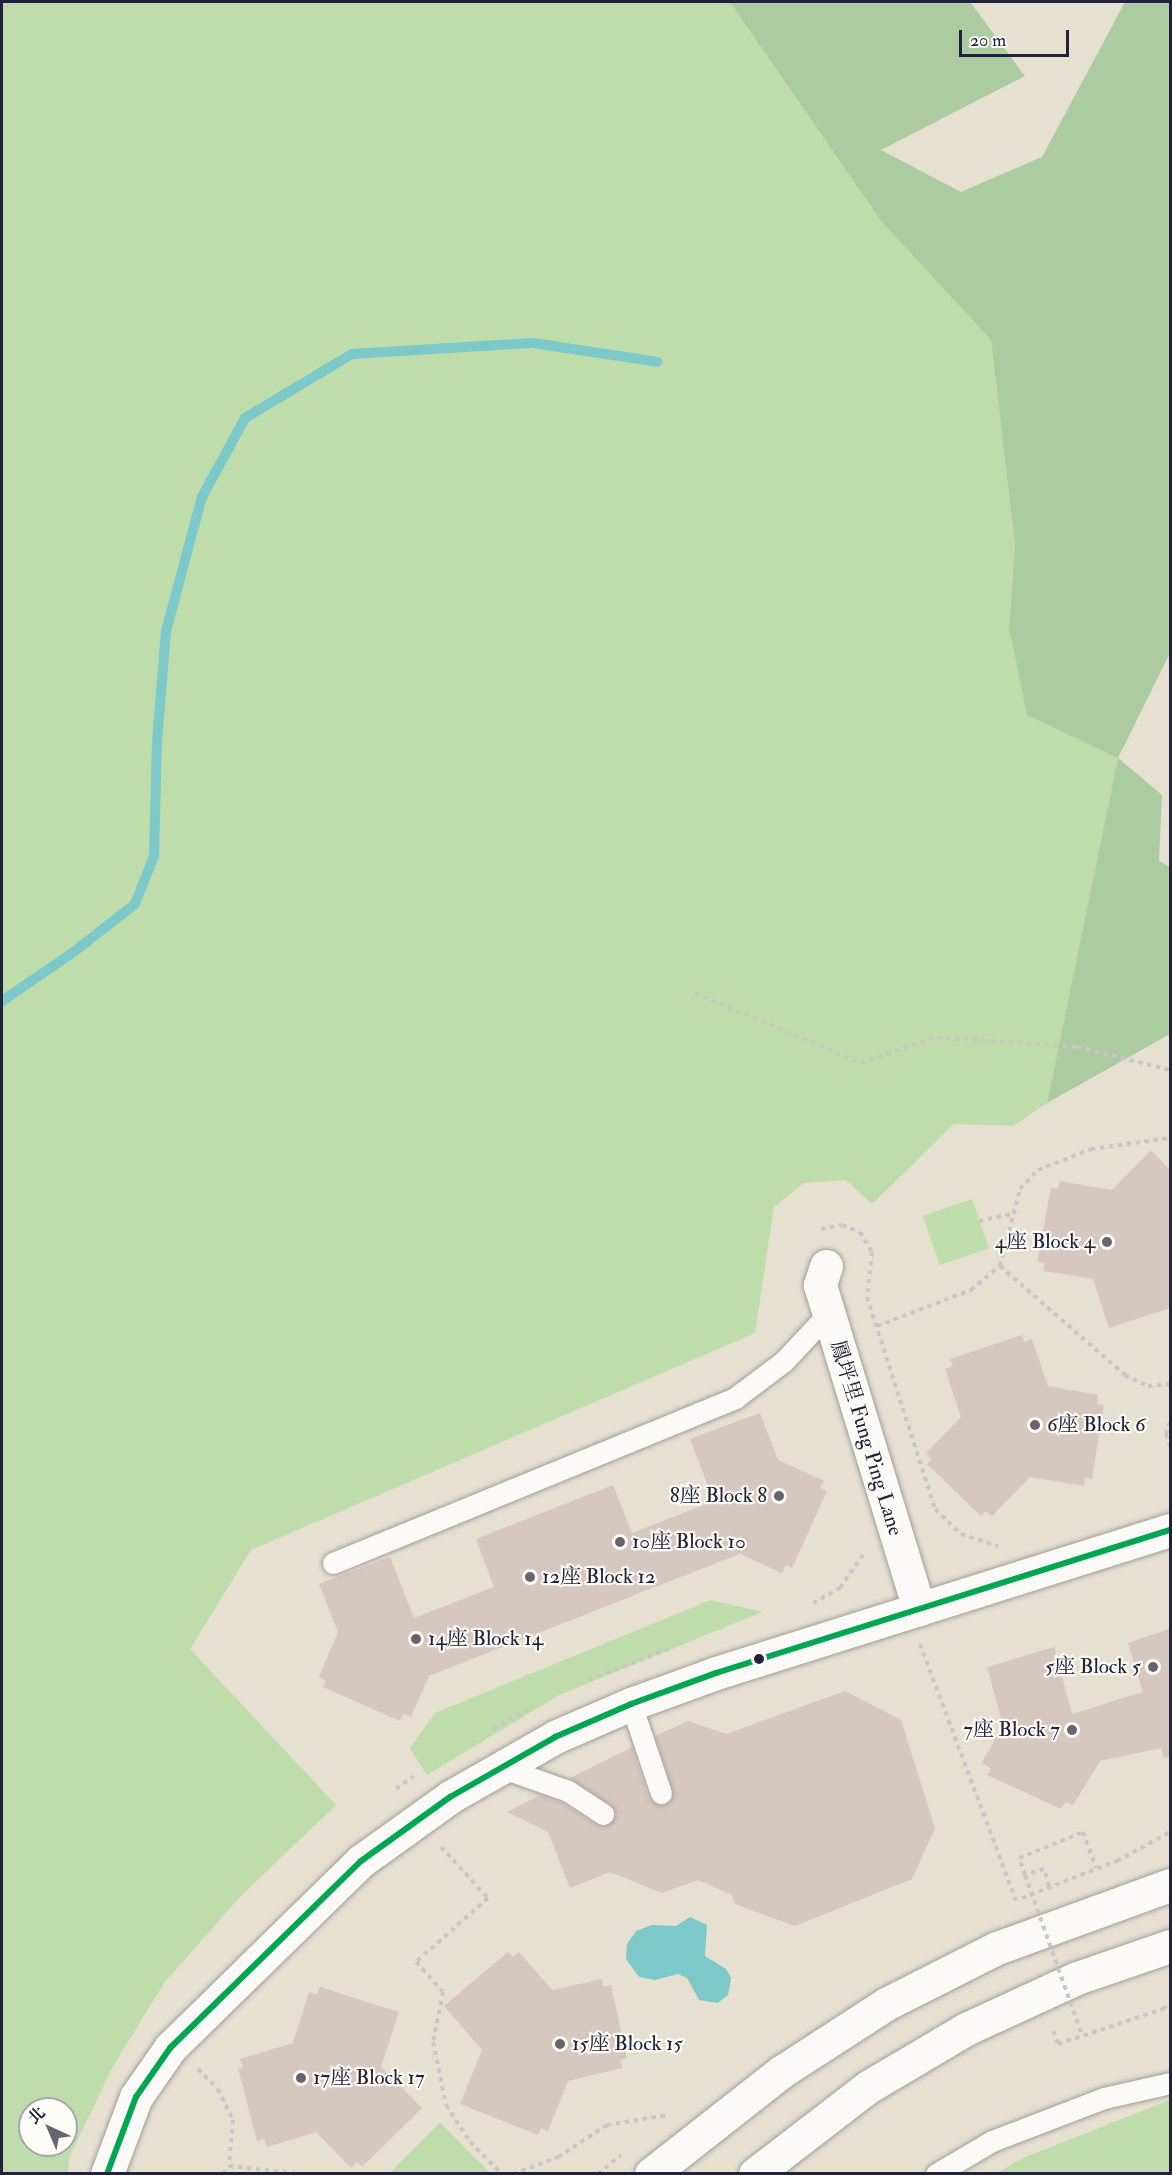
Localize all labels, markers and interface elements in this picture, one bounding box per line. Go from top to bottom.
scale bar [962,18,1072,56]
text: 20 m [970,29,1006,52]
place label: 4座 Block 4 [995,1229,1095,1255]
marker: 4座 Block 4 [1100,1235,1114,1249]
street label: 鳳坪里 Fung Ping Lane [824,1337,908,1539]
place label: 6座 Block 6 [1047,1412,1146,1438]
marker: 6座 Block 6 [1028,1418,1042,1432]
place label: 8座 Block 8 [670,1483,767,1509]
marker: 8座 Block 8 [772,1489,786,1503]
place label: 10座 Block 10 [632,1529,746,1555]
marker: 10座 Block 10 [613,1535,627,1549]
place label: 12座 Block 12 [542,1564,656,1590]
marker: 12座 Block 12 [523,1570,537,1584]
place label: 14座 Block 14 [428,1626,543,1652]
marker: 14座 Block 14 [409,1632,423,1646]
unlabelled marker [753,1653,765,1665]
place label: 5座 Block 5 [1045,1654,1141,1680]
marker: 5座 Block 5 [1146,1660,1160,1674]
place label: 7座 Block 7 [963,1717,1060,1743]
marker: 7座 Block 7 [1065,1723,1079,1737]
place label: 15座 Block 15 [572,2031,683,2057]
marker: 15座 Block 15 [553,2037,567,2051]
place label: 17座 Block 17 [313,2065,425,2091]
marker: 17座 Block 17 [294,2071,308,2085]
north arrow [18,2097,78,2157]
text: 北 [24,2103,50,2128]

